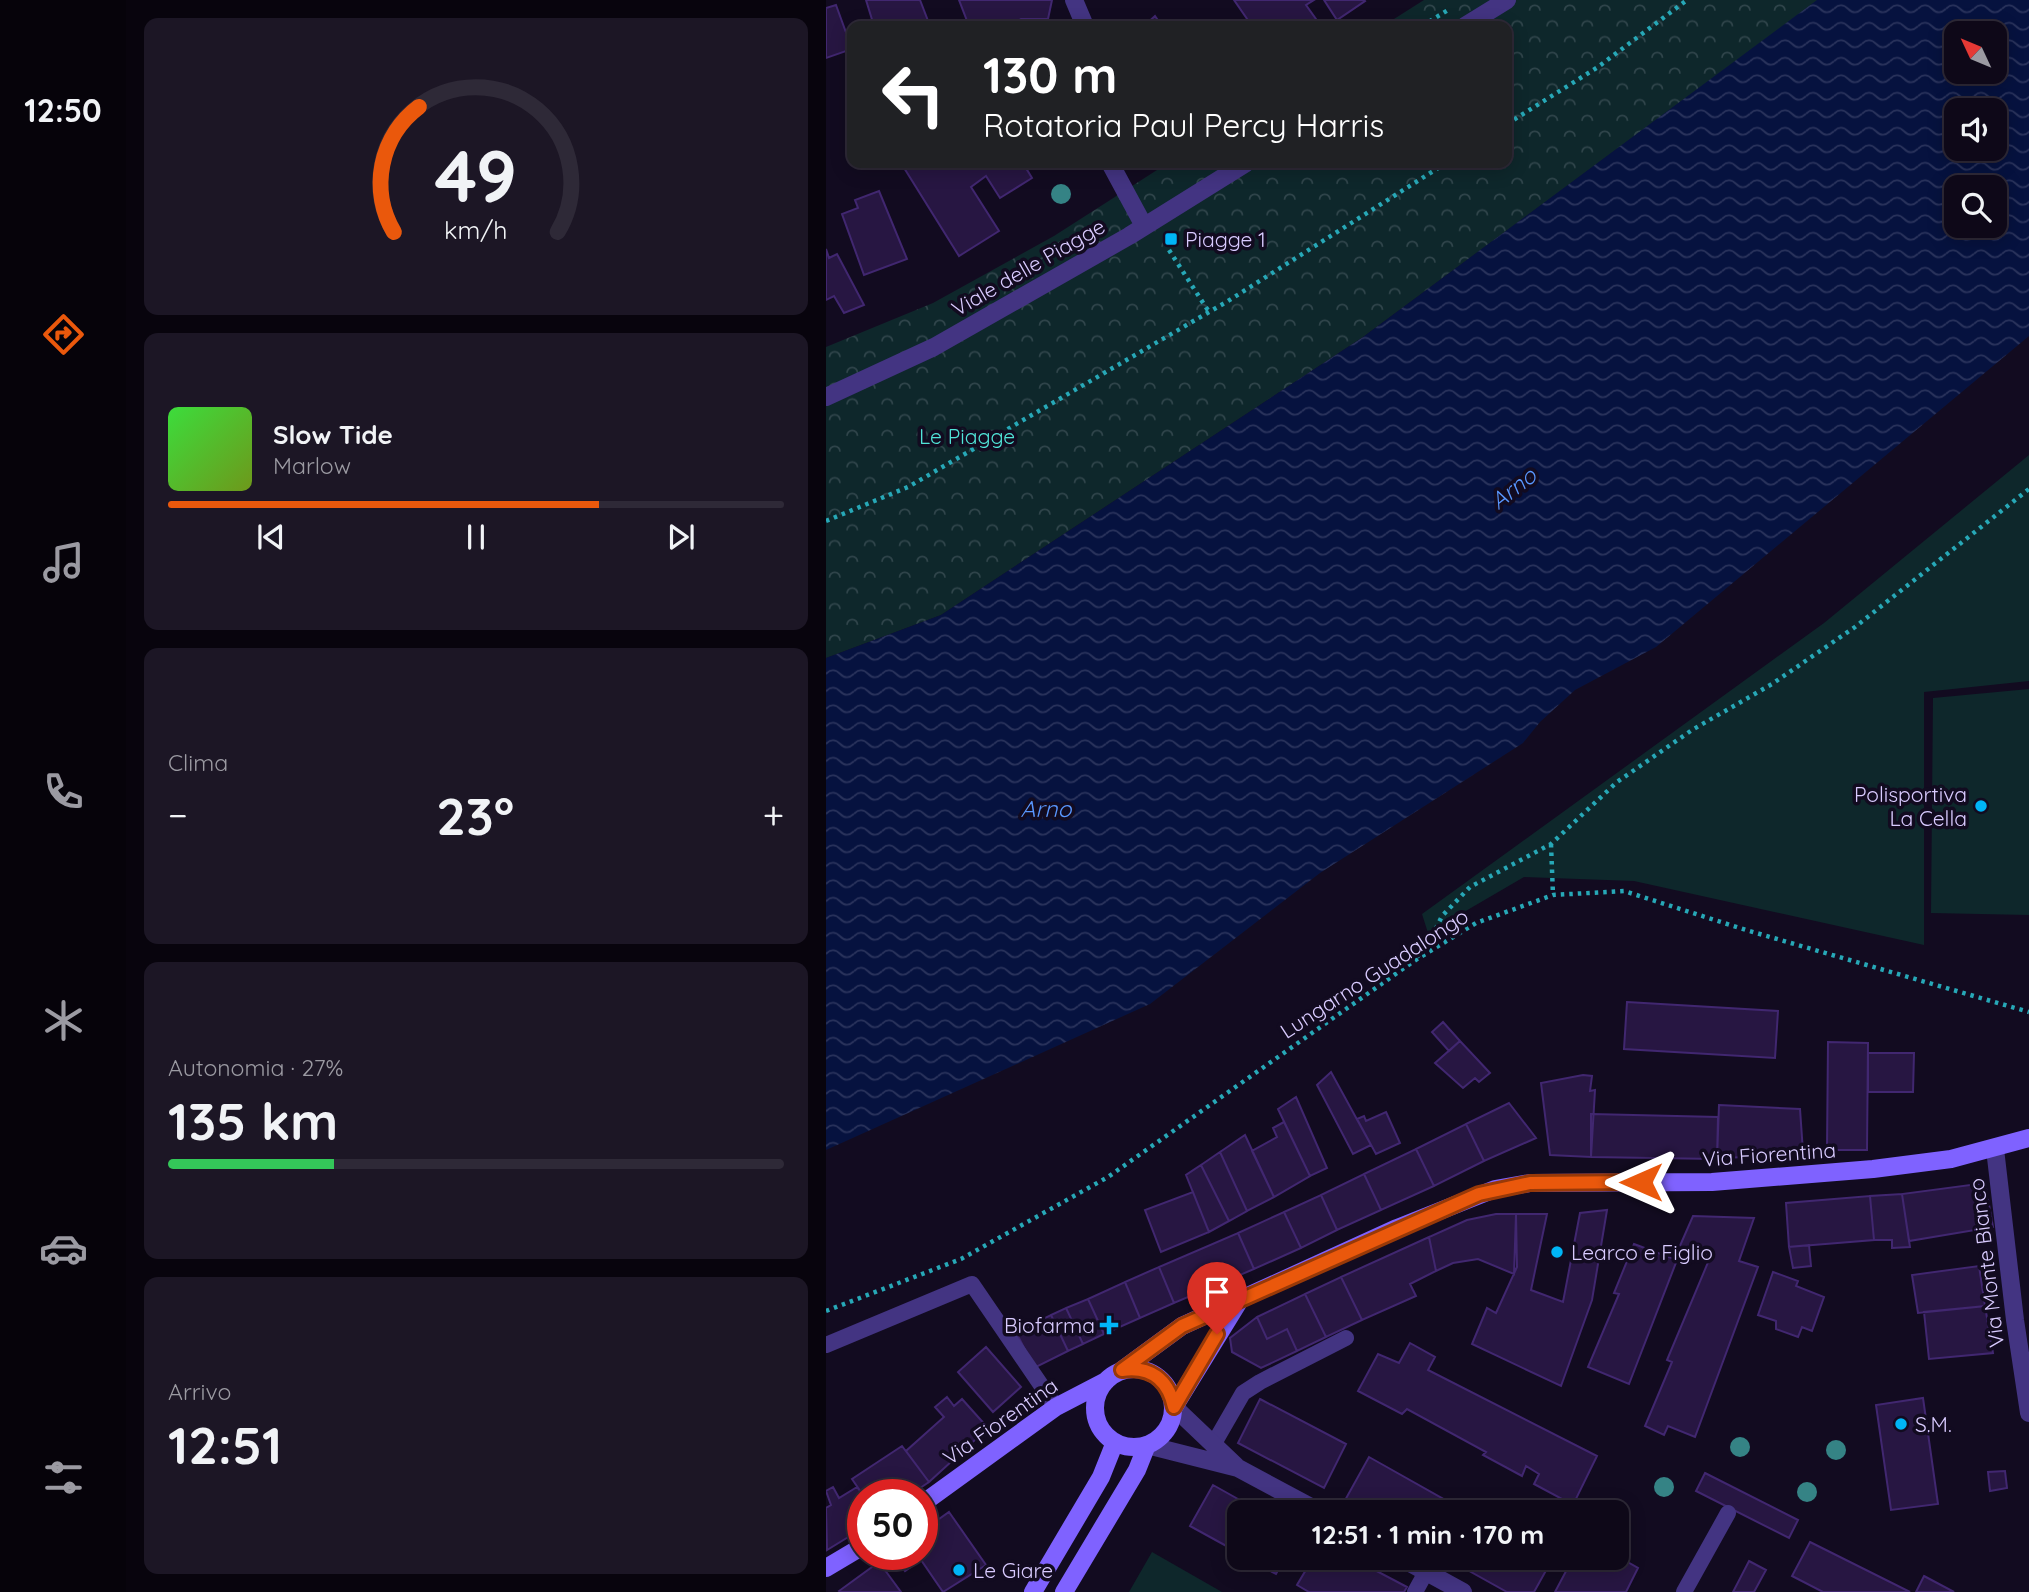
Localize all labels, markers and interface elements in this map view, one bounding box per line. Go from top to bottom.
north arrow [1944,21,2007,84]
map controls [1944,21,2007,238]
text: 130 m [983,44,1117,105]
icon: left [868,49,959,140]
text: 12:50 [24,90,102,130]
button: sound [1944,98,2007,161]
text: Rotatoria Paul Percy Harris [983,105,1384,145]
text: 49 [435,130,517,221]
button: search [1944,175,2007,238]
street label: Viale delle Piagge [947,213,1109,321]
text: km/h [444,214,508,245]
place label: Piagge 1 [1185,226,1266,252]
marker: Piagge 1 [1163,231,1179,247]
icon: directions [39,310,88,359]
text: Slow Tide [273,418,393,451]
park label: Le Piagge [919,423,1015,449]
text: Marlow [273,451,351,480]
water label: Arno [1484,460,1543,515]
icon: previous [252,518,290,556]
icon: pause [457,518,495,556]
icon: next [662,518,700,556]
icon: music [39,538,88,587]
text: Clima [168,748,228,777]
icon: phone [39,767,88,816]
place label: Polisportiva La Cella [1854,781,1967,831]
text: 23° [436,783,514,848]
text: − [168,791,188,839]
text: + [763,791,784,839]
water label: Arno [1021,794,1073,823]
marker: Polisportiva La Cella [1973,798,1989,814]
street label: Lungarno Guadalongo [1275,902,1473,1044]
icon: climate [39,996,88,1045]
text: Autonomia · 27% [168,1053,343,1082]
text: 135 km [168,1088,338,1153]
street label: Via Fiorentina [1701,1136,1837,1172]
position arrow [1604,1145,1678,1219]
street label: Via Monte Bianco [1963,1177,2009,1349]
icon: car [39,1224,88,1273]
place label: Learco e Figlio [1571,1239,1713,1265]
marker: Learco e Figlio [1549,1244,1565,1260]
pin [1187,1262,1247,1334]
icon: arrive [1198,1273,1236,1311]
place label: Biofarma [1004,1312,1095,1338]
marker: Biofarma [1101,1317,1117,1333]
street label: Via Fiorentina [938,1372,1062,1470]
text: Arrivo [168,1377,231,1406]
place label: S.M. [1915,1411,1952,1437]
text: 12:51 [168,1412,282,1477]
marker: S.M. [1893,1416,1909,1432]
icon: filters [39,1453,88,1502]
speed limit sign: 50 [847,1479,938,1570]
text: 12:51 · 1 min · 170 m [1312,1518,1544,1551]
place label: Le Giare [973,1557,1053,1583]
marker: Le Giare [951,1562,967,1578]

